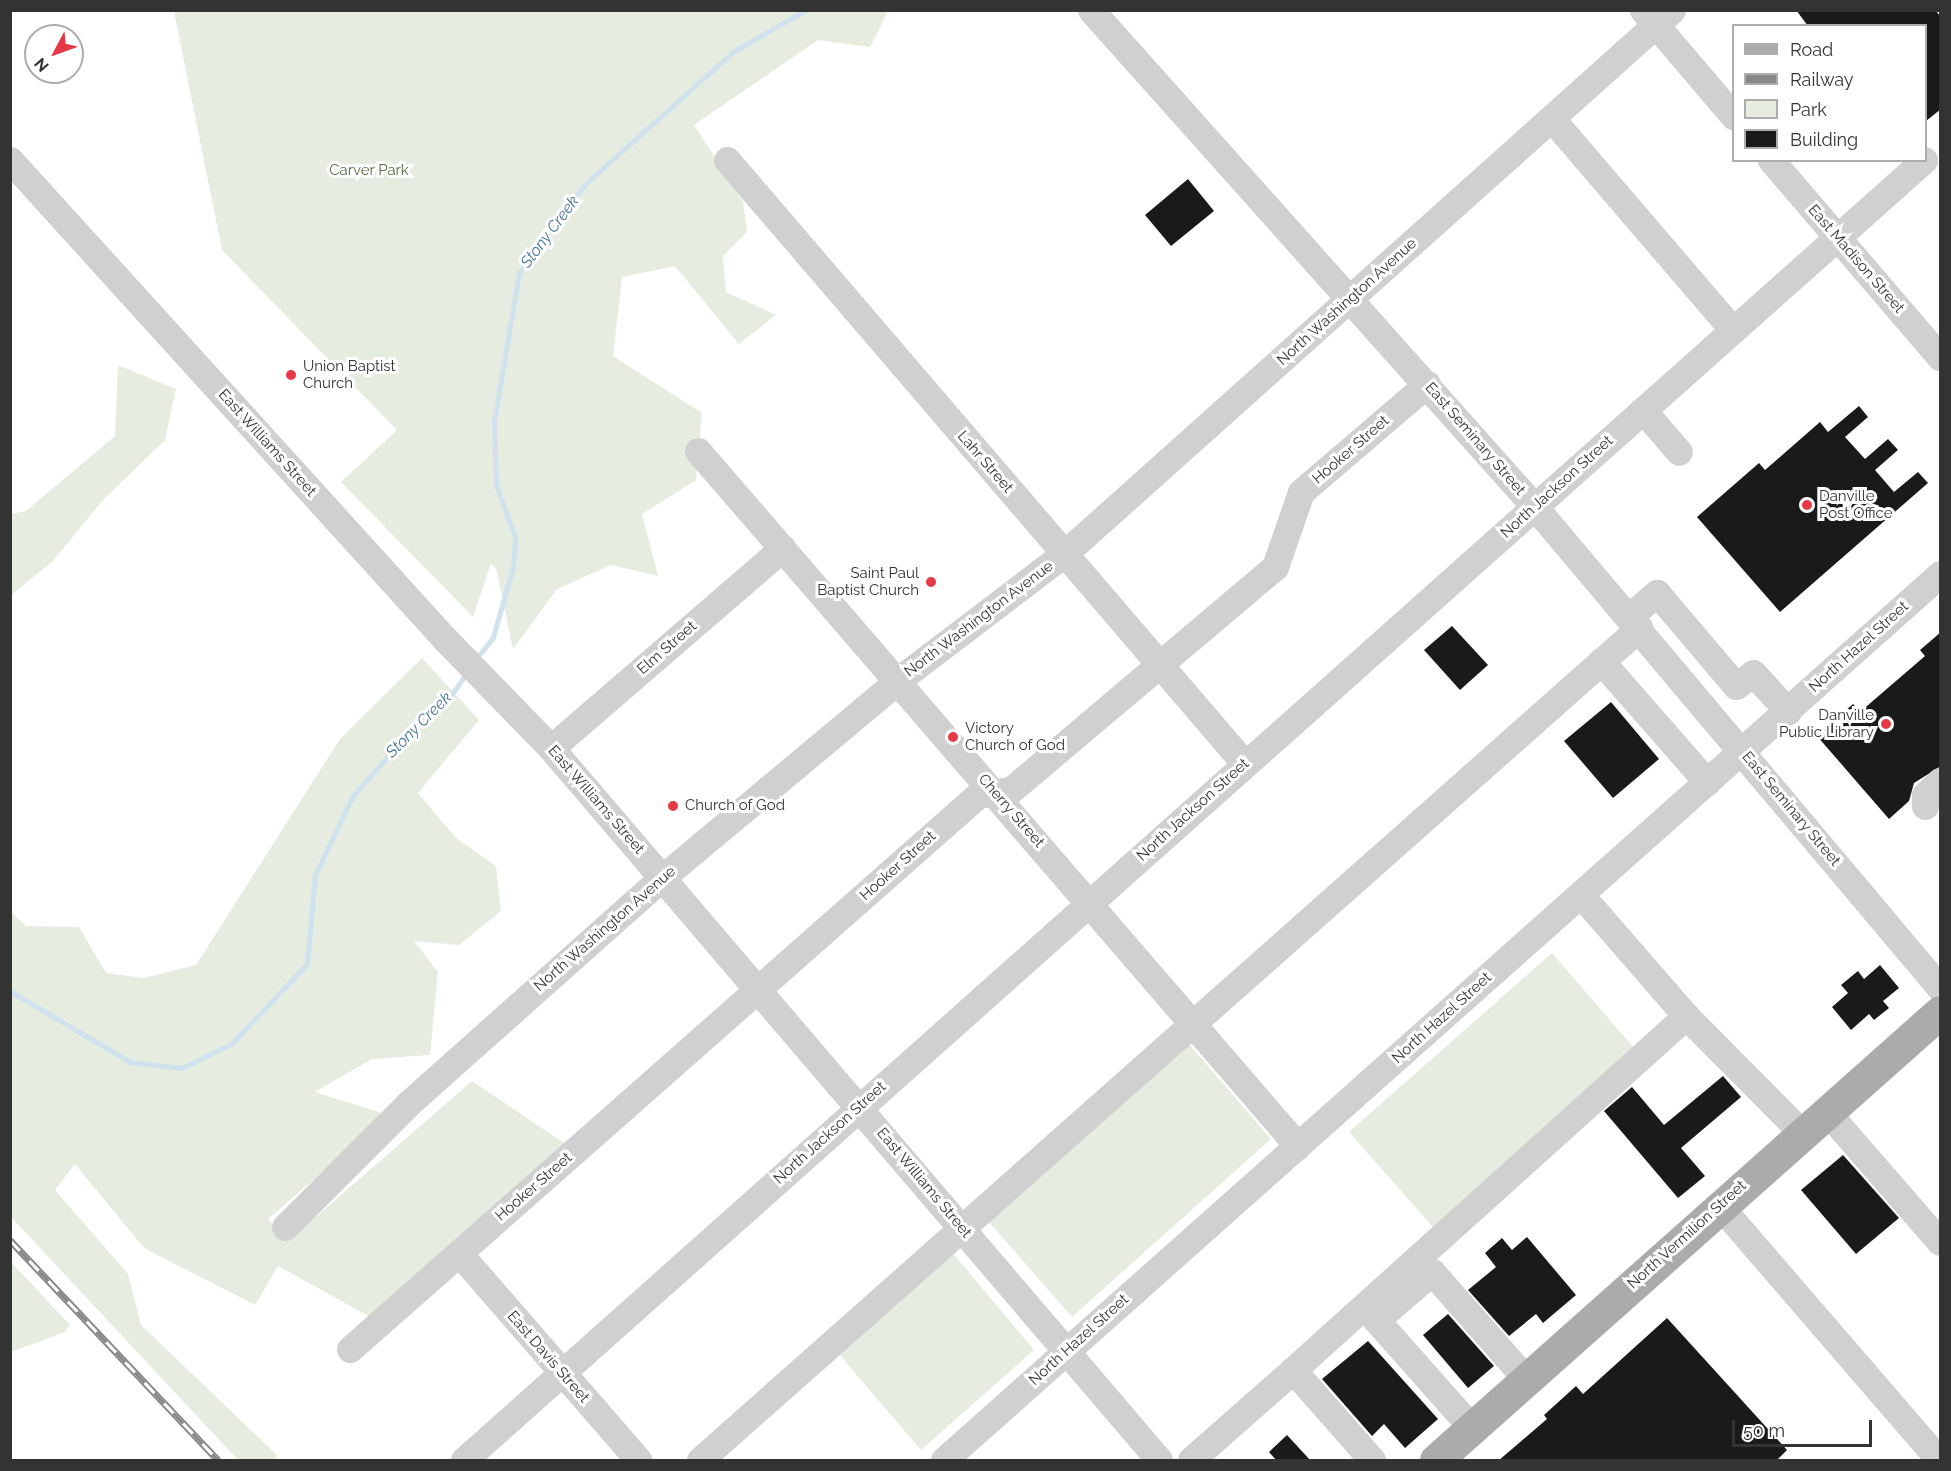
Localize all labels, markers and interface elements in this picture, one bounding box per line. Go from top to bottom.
north arrow [24,24,84,84]
legend [1732,24,1927,162]
text: Road [1790,39,1833,60]
text: N [30,54,53,76]
text: Railway [1790,69,1854,90]
text: Park [1790,99,1827,120]
text: Building [1790,129,1858,150]
park label: Carver Park [329,162,409,180]
water label: Stony Creek [517,192,583,272]
street label: East Madison Street [1804,201,1908,317]
street label: North Washington Avenue [1273,234,1421,370]
place label: Union Baptist Church [303,357,396,392]
marker: Union Baptist Church [284,368,298,382]
street label: East Seminary Street [1421,379,1529,499]
street label: East Williams Street [214,386,320,500]
street label: Hooker Street [1309,412,1393,488]
street label: Lahr Street [953,427,1017,497]
street label: North Jackson Street [1497,432,1617,542]
place label: Danville Post Office [1819,487,1892,522]
marker: Danville Post Office [1800,498,1814,512]
street label: North Washington Avenue [901,557,1057,681]
place label: Saint Paul Baptist Church [817,564,919,599]
marker: Saint Paul Baptist Church [924,575,938,589]
street label: North Hazel Street [1805,598,1913,696]
street label: Elm Street [634,617,700,679]
water label: Stony Creek [382,688,456,762]
place label: Danville Public Library [1779,706,1874,741]
marker: Danville Public Library [1879,717,1893,731]
place label: Victory Church of God [965,719,1065,754]
marker: Victory Church of God [946,730,960,744]
street label: East Williams Street [544,742,648,858]
street label: East Seminary Street [1738,748,1844,870]
street label: North Jackson Street [1133,755,1253,865]
street label: Cherry Street [974,770,1048,852]
place label: Church of God [685,797,785,815]
marker: Church of God [666,799,680,813]
street label: Hooker Street [856,827,940,905]
street label: North Washington Avenue [530,862,680,996]
street label: North Hazel Street [1388,969,1496,1067]
street label: North Jackson Street [770,1078,890,1188]
street label: East Williams Street [873,1124,975,1242]
street label: Hooker Street [492,1149,576,1225]
street label: North Vermilion Street [1624,1177,1750,1293]
street label: North Hazel Street [1025,1291,1133,1389]
street label: East Davis Street [503,1307,593,1407]
scale bar [1735,1408,1874,1446]
text: 50 m [1743,1420,1785,1441]

